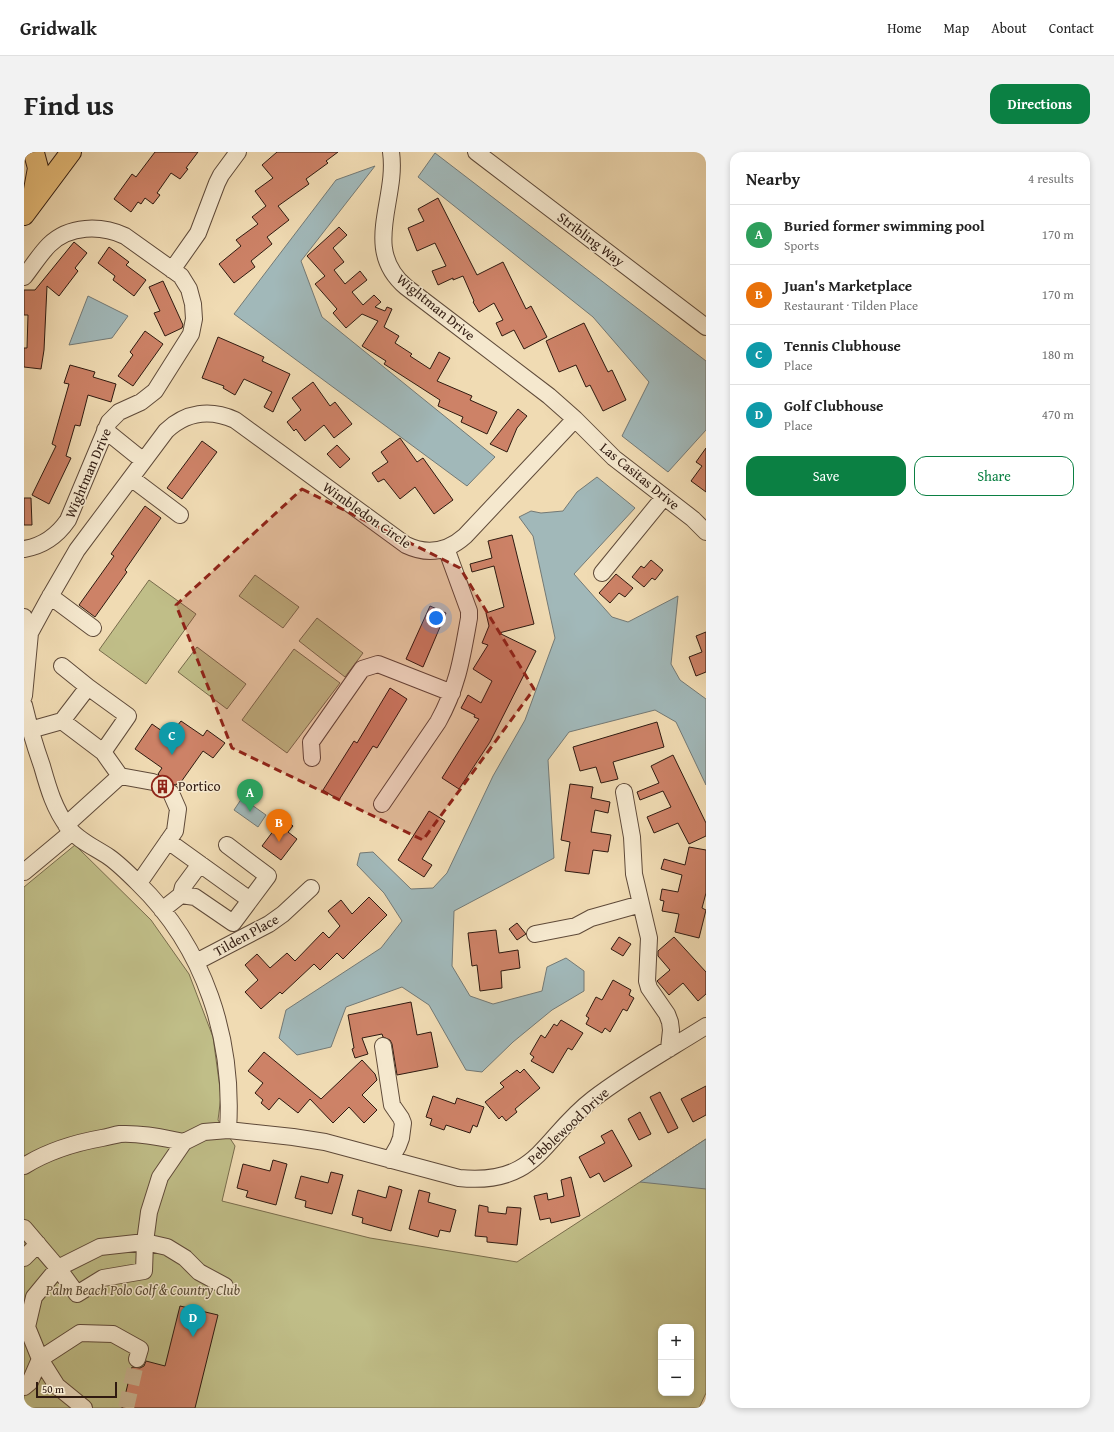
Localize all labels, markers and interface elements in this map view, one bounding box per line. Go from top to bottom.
text: Gridwalk [20,14,97,42]
text: Home [887,18,922,38]
text: Map [944,18,969,38]
text: About [991,18,1027,38]
text: Contact [1049,18,1094,38]
text: Find us [24,84,114,125]
button: Directions [990,84,1090,124]
text: Nearby [746,166,800,191]
text: 4 results [1028,169,1074,188]
street label: Stribling Way [553,207,629,271]
text: Buried former swimming pool [784,215,985,236]
text: A [755,225,763,244]
text: 170 m [1042,225,1074,244]
text: Sports [784,236,819,255]
street label: Wightman Drive [392,269,480,345]
text: Juan's Marketplace [784,275,912,296]
text: B [755,285,763,304]
text: 170 m [1042,285,1074,304]
text: Restaurant · Tilden Place [784,296,918,315]
text: Tennis Clubhouse [784,335,901,356]
text: C [755,345,763,364]
text: 180 m [1042,345,1074,364]
text: Place [784,356,813,375]
text: Golf Clubhouse [784,395,884,416]
text: D [755,405,763,424]
text: 470 m [1042,405,1074,424]
text: Place [784,416,813,435]
street label: Wightman Drive [60,425,116,521]
street label: Las Casitas Drive [596,438,684,515]
button: Save [746,456,906,496]
button: Share [914,456,1074,496]
street label: Wimbledon Circle [319,477,416,553]
your location [426,608,446,628]
pin: C [159,722,185,755]
building icon: Portico [149,773,175,799]
place label: Portico [178,776,221,796]
pin: A [237,779,263,812]
pin: B [266,809,292,842]
street label: Tilden Place [210,909,283,961]
street label: Pebblewood Drive [523,1083,614,1169]
park label: Palm Beach Polo Golf & Country Club [45,1280,241,1300]
pin: D [180,1304,206,1337]
map controls [658,1324,694,1396]
button: + [658,1324,694,1360]
button: − [658,1360,694,1396]
scale bar [36,1380,117,1399]
text: 50 m [42,1381,64,1397]

